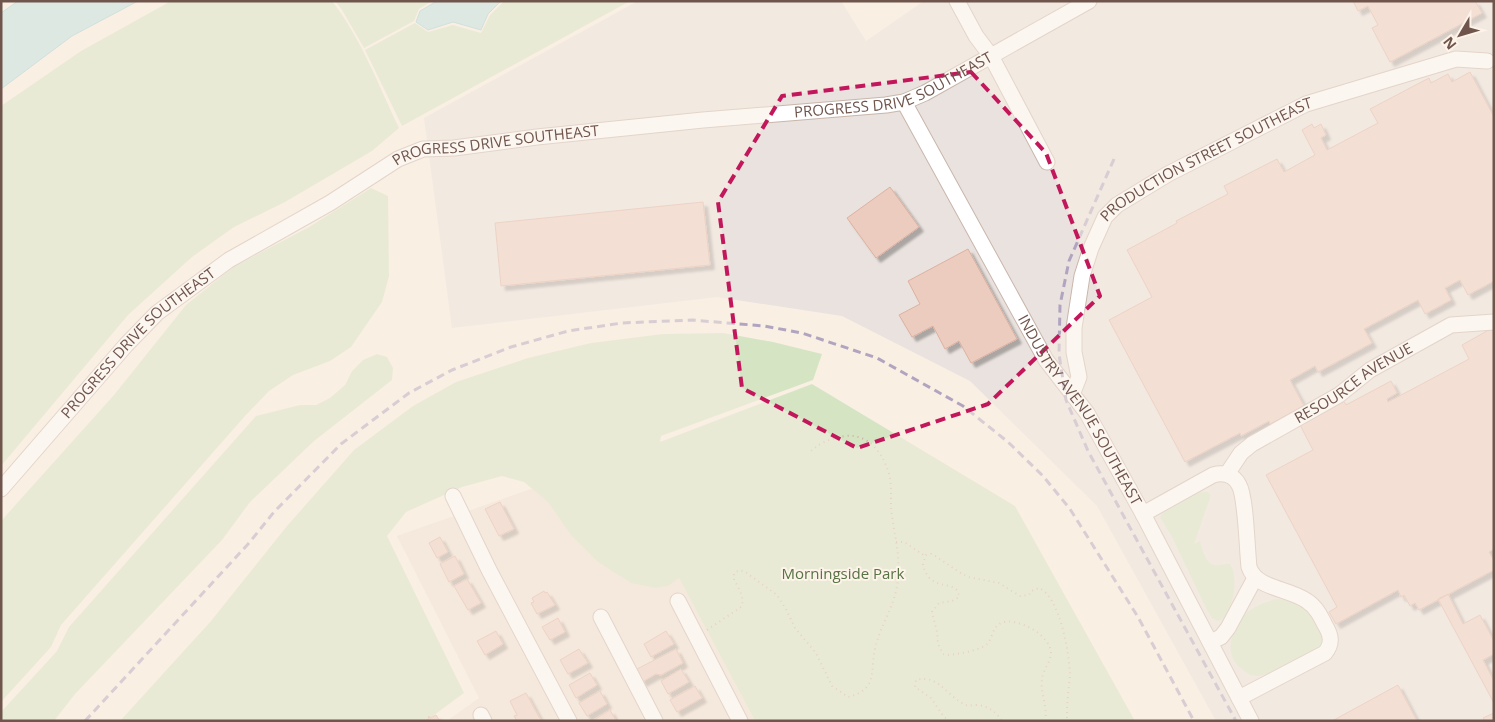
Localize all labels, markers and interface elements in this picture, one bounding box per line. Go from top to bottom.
north arrow [1435,10,1485,60]
text: N [1438,33,1460,54]
street label: PROGRESS DRIVE SOUTHEAST [793,46,996,122]
street label: PRODUCTION STREET SOUTHEAST [1095,92,1315,225]
street label: PROGRESS DRIVE SOUTHEAST [388,120,601,169]
street label: PROGRESS DRIVE SOUTHEAST [56,262,219,422]
street label: INDUSTRY AVENUE SOUTHEAST [1014,311,1147,509]
street label: RESOURCE AVENUE [1290,337,1416,427]
park label: Morningside Park [782,563,905,583]

